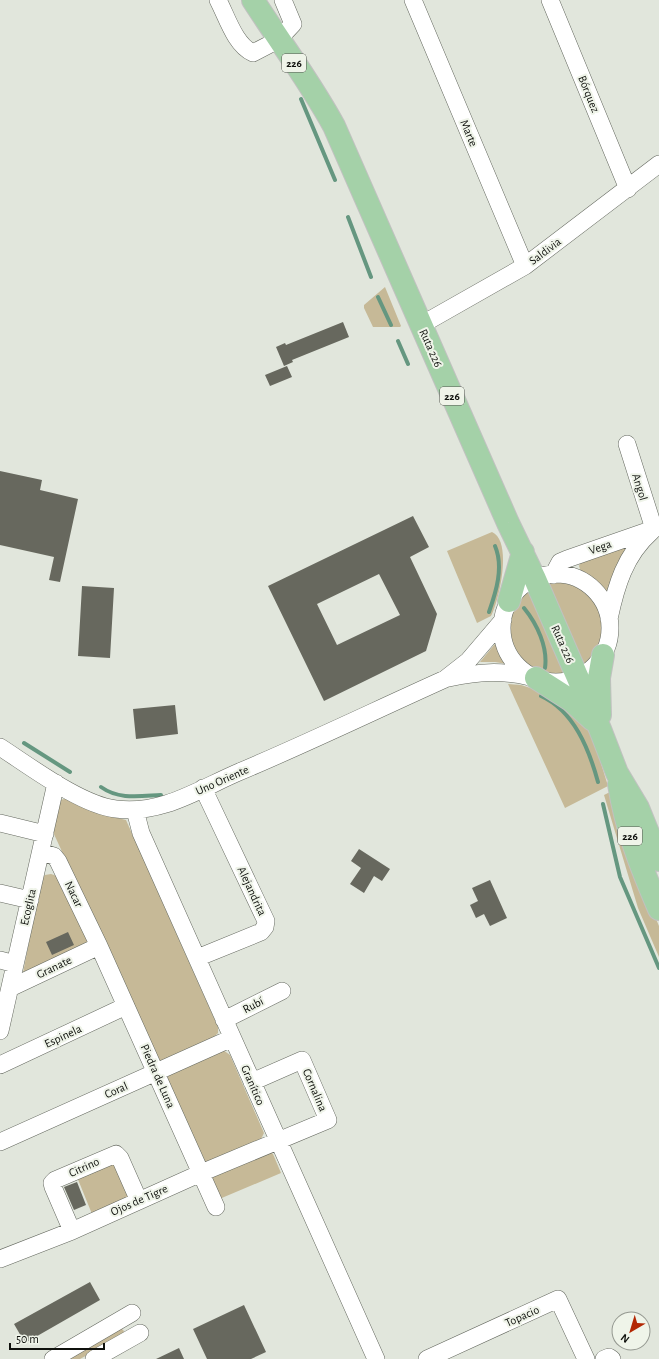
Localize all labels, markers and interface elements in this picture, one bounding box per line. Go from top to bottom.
road number: 226 [282,54,306,72]
street label: Bórquez [576,74,602,114]
street label: Marte [458,118,480,148]
street label: Saldivia [527,235,564,267]
street label: Ruta 226 [417,327,445,369]
road number: 226 [440,387,464,405]
street label: Angol [630,472,650,502]
street label: Vega [587,537,613,556]
street label: Ruta 226 [549,623,577,665]
street label: Uno Oriente [194,763,250,797]
road number: 226 [618,827,642,845]
street label: Alejandrita [235,865,269,918]
street label: Nacar [63,879,85,909]
street label: Ecoglita [18,887,38,926]
street label: Granate [35,953,73,981]
street label: Rubí [241,995,265,1015]
street label: Espinela [43,1022,84,1050]
street label: Piedra de Luna [139,1042,178,1110]
street label: Granítico [239,1063,267,1107]
street label: Cornalina [301,1067,329,1113]
street label: Coral [103,1080,129,1100]
street label: Citrino [67,1155,101,1179]
street label: Ojos de Tigre [109,1182,170,1219]
street label: Topacio [503,1303,541,1329]
north arrow [611,1311,651,1351]
scale bar [10,1325,104,1351]
text: N [619,1332,632,1345]
text: 50 m [16,1333,39,1345]

